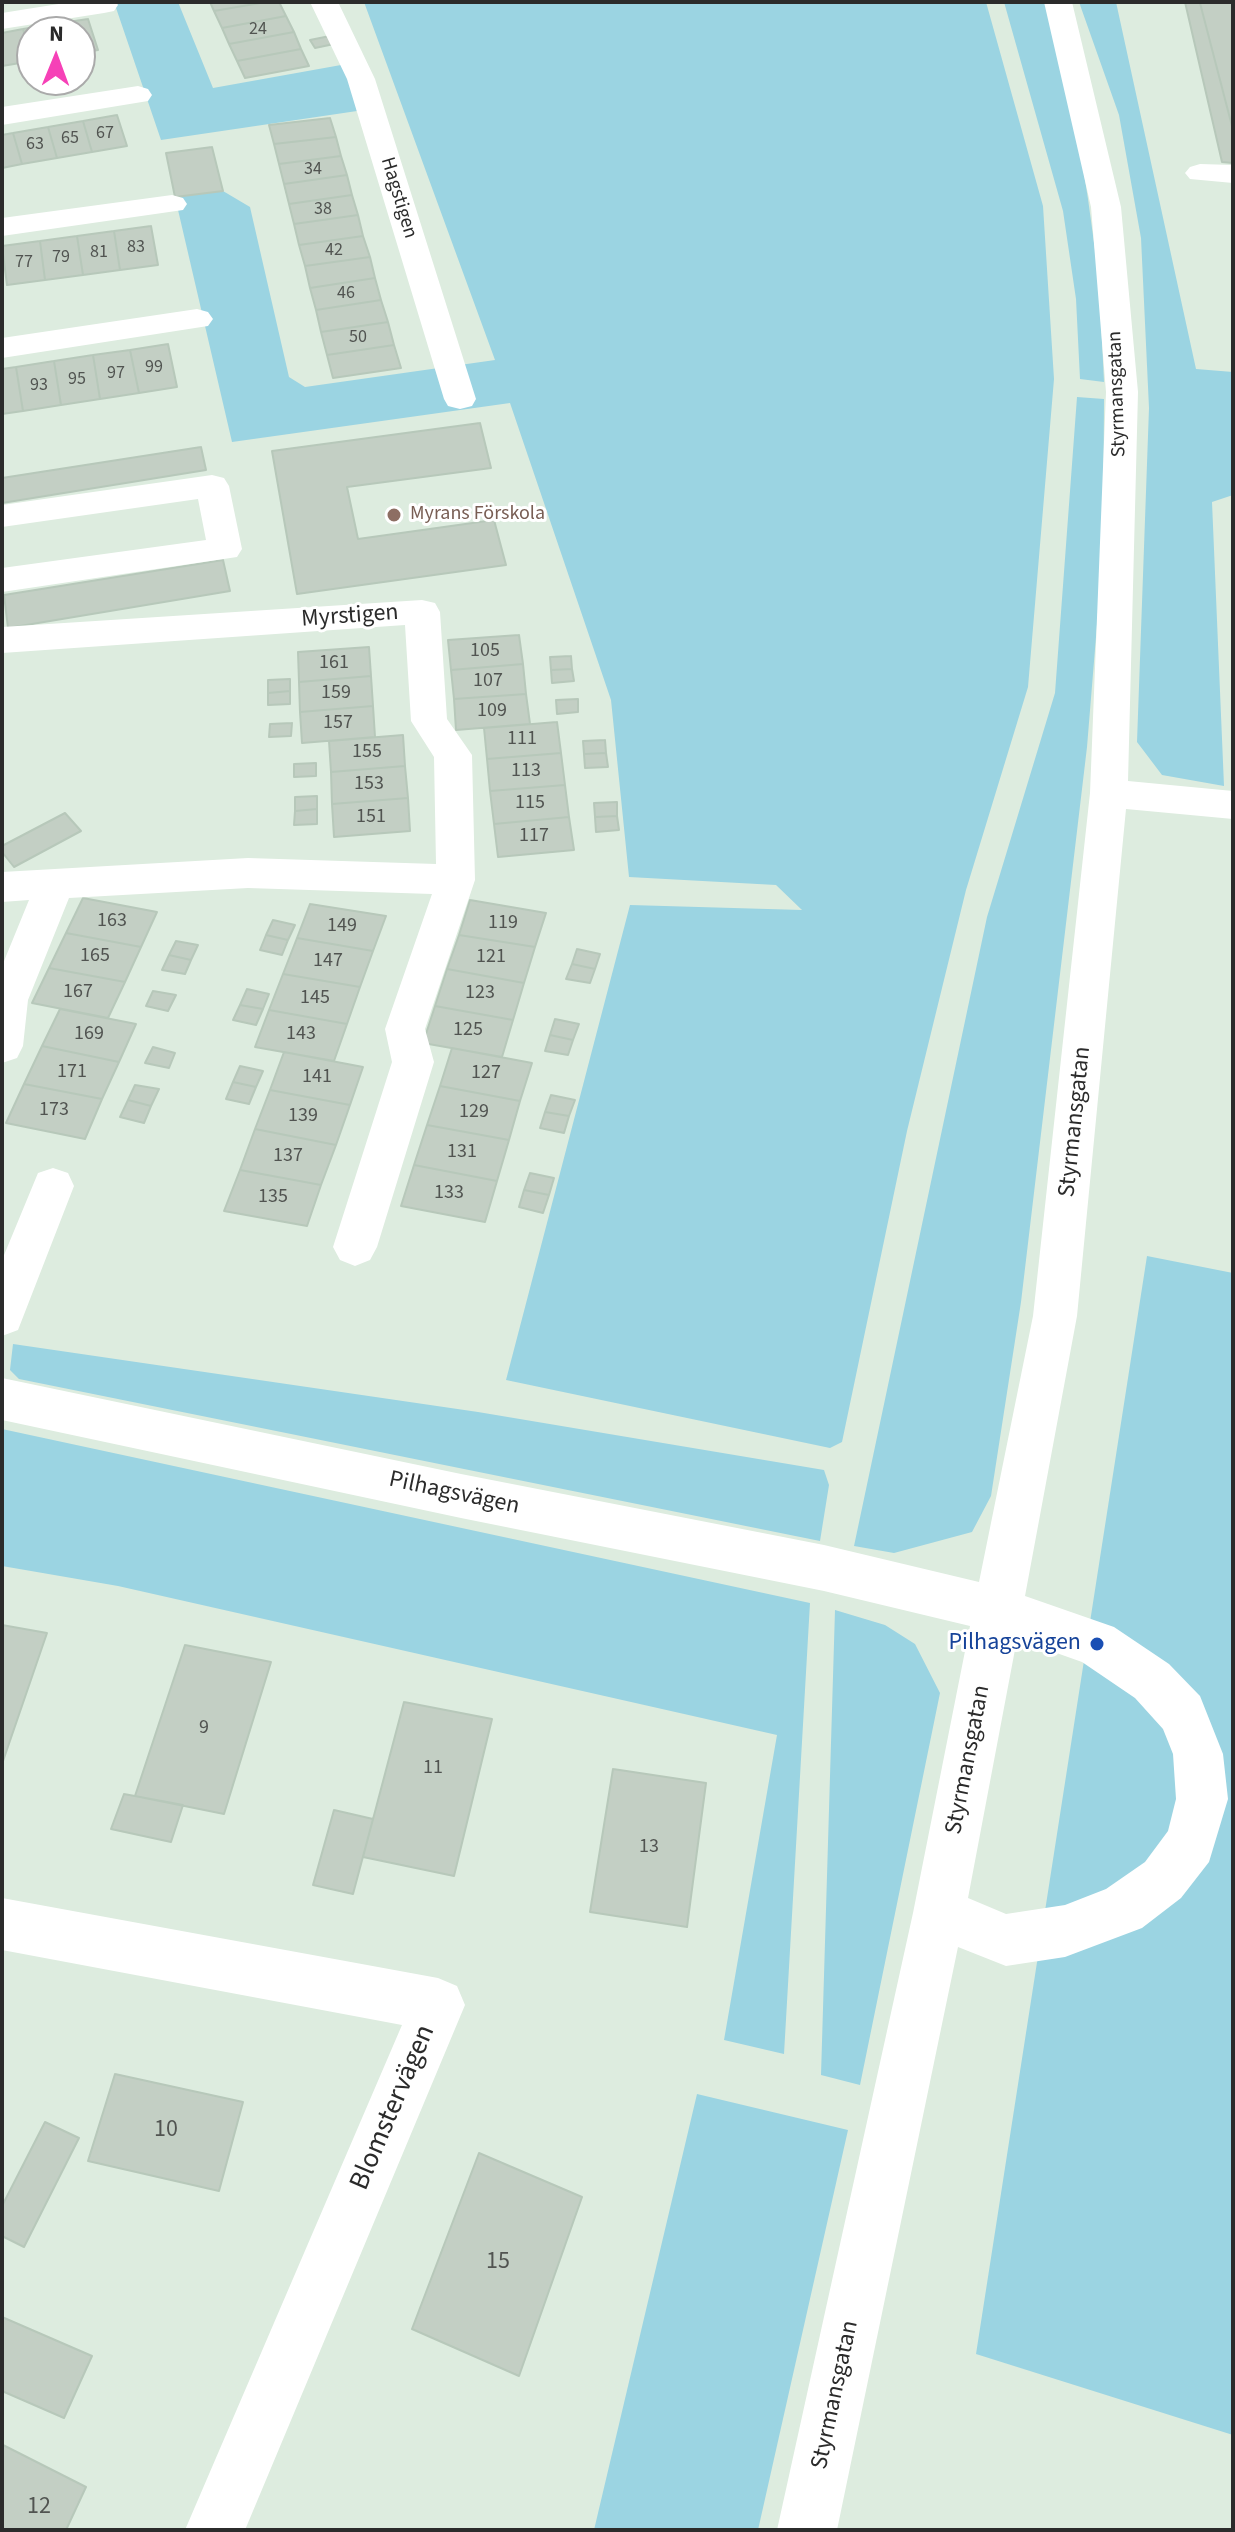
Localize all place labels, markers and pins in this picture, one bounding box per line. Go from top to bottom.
place label: Myrans Förskola [410,503,545,527]
marker: Myrans Förskola [385,506,403,524]
place label: Pilhagsvägen [948,1630,1081,1658]
marker: Pilhagsvägen [1088,1635,1106,1653]

